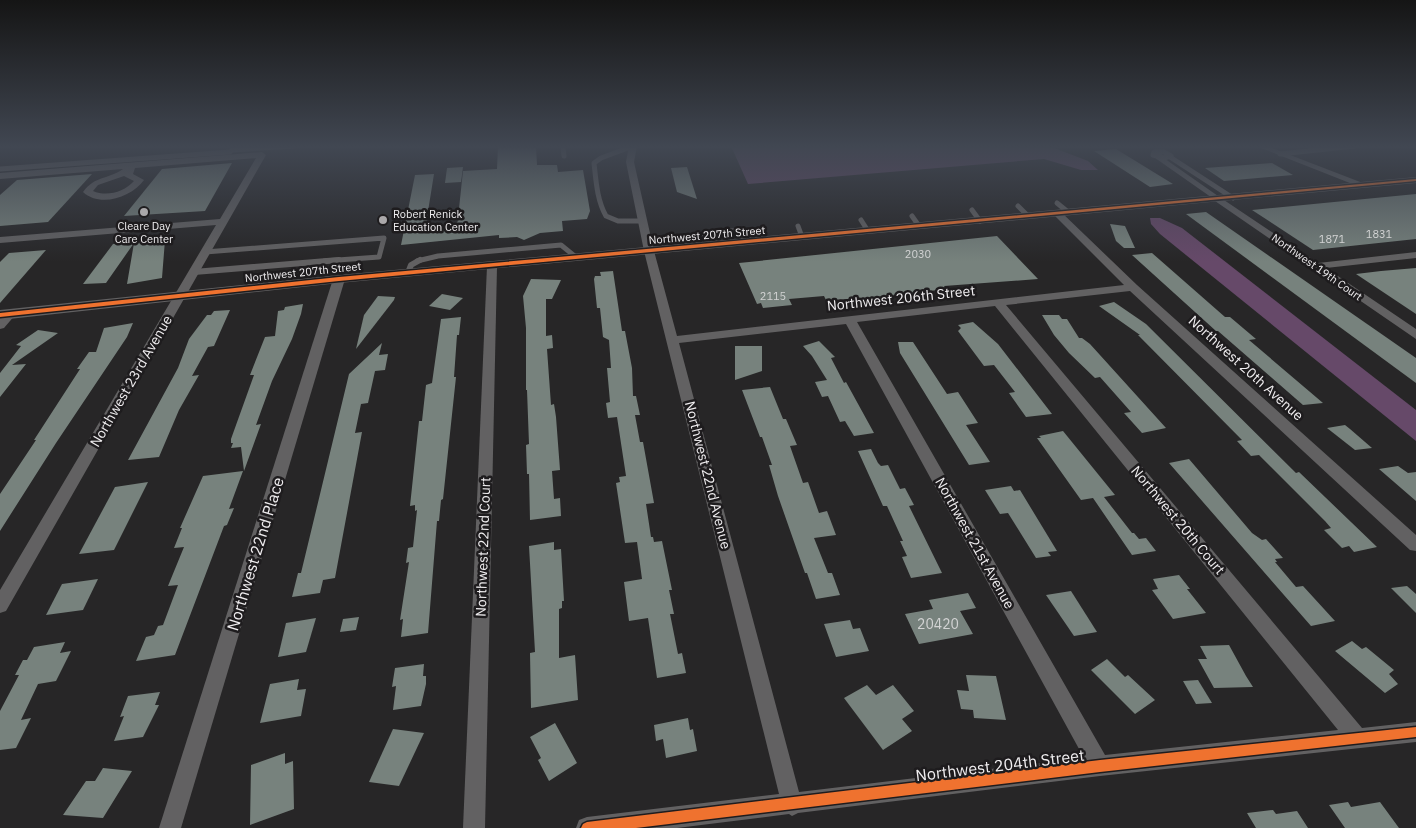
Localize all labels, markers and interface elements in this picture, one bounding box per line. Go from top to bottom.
marker: Cleare Day Care Center [138,206,150,218]
place label: Robert Renick Education Center [393,207,478,234]
marker: Robert Renick Education Center [377,214,389,226]
place label: Cleare Day Care Center [115,219,173,246]
street label: Northwest 207th Street [648,223,766,247]
house number: 1831 [1366,227,1393,241]
street label: Northwest 19th Court [1269,230,1365,304]
house number: 1871 [1319,232,1346,246]
house number: 2030 [905,247,931,261]
street label: Northwest 207th Street [244,259,362,285]
street label: Northwest 206th Street [826,281,976,315]
house number: 2115 [760,289,786,303]
street label: Northwest 23rd Avenue [86,312,176,450]
street label: Northwest 20th Avenue [1185,312,1308,425]
street label: Northwest 22nd Avenue [681,399,735,551]
street label: Northwest 20th Court [1127,462,1229,578]
street label: Northwest 21st Avenue [931,474,1019,612]
street label: Northwest 22nd Place [222,475,288,633]
street label: Northwest 22nd Court [472,477,494,617]
house number: 20420 [917,615,959,633]
street label: Northwest 204th Street [914,745,1086,785]

